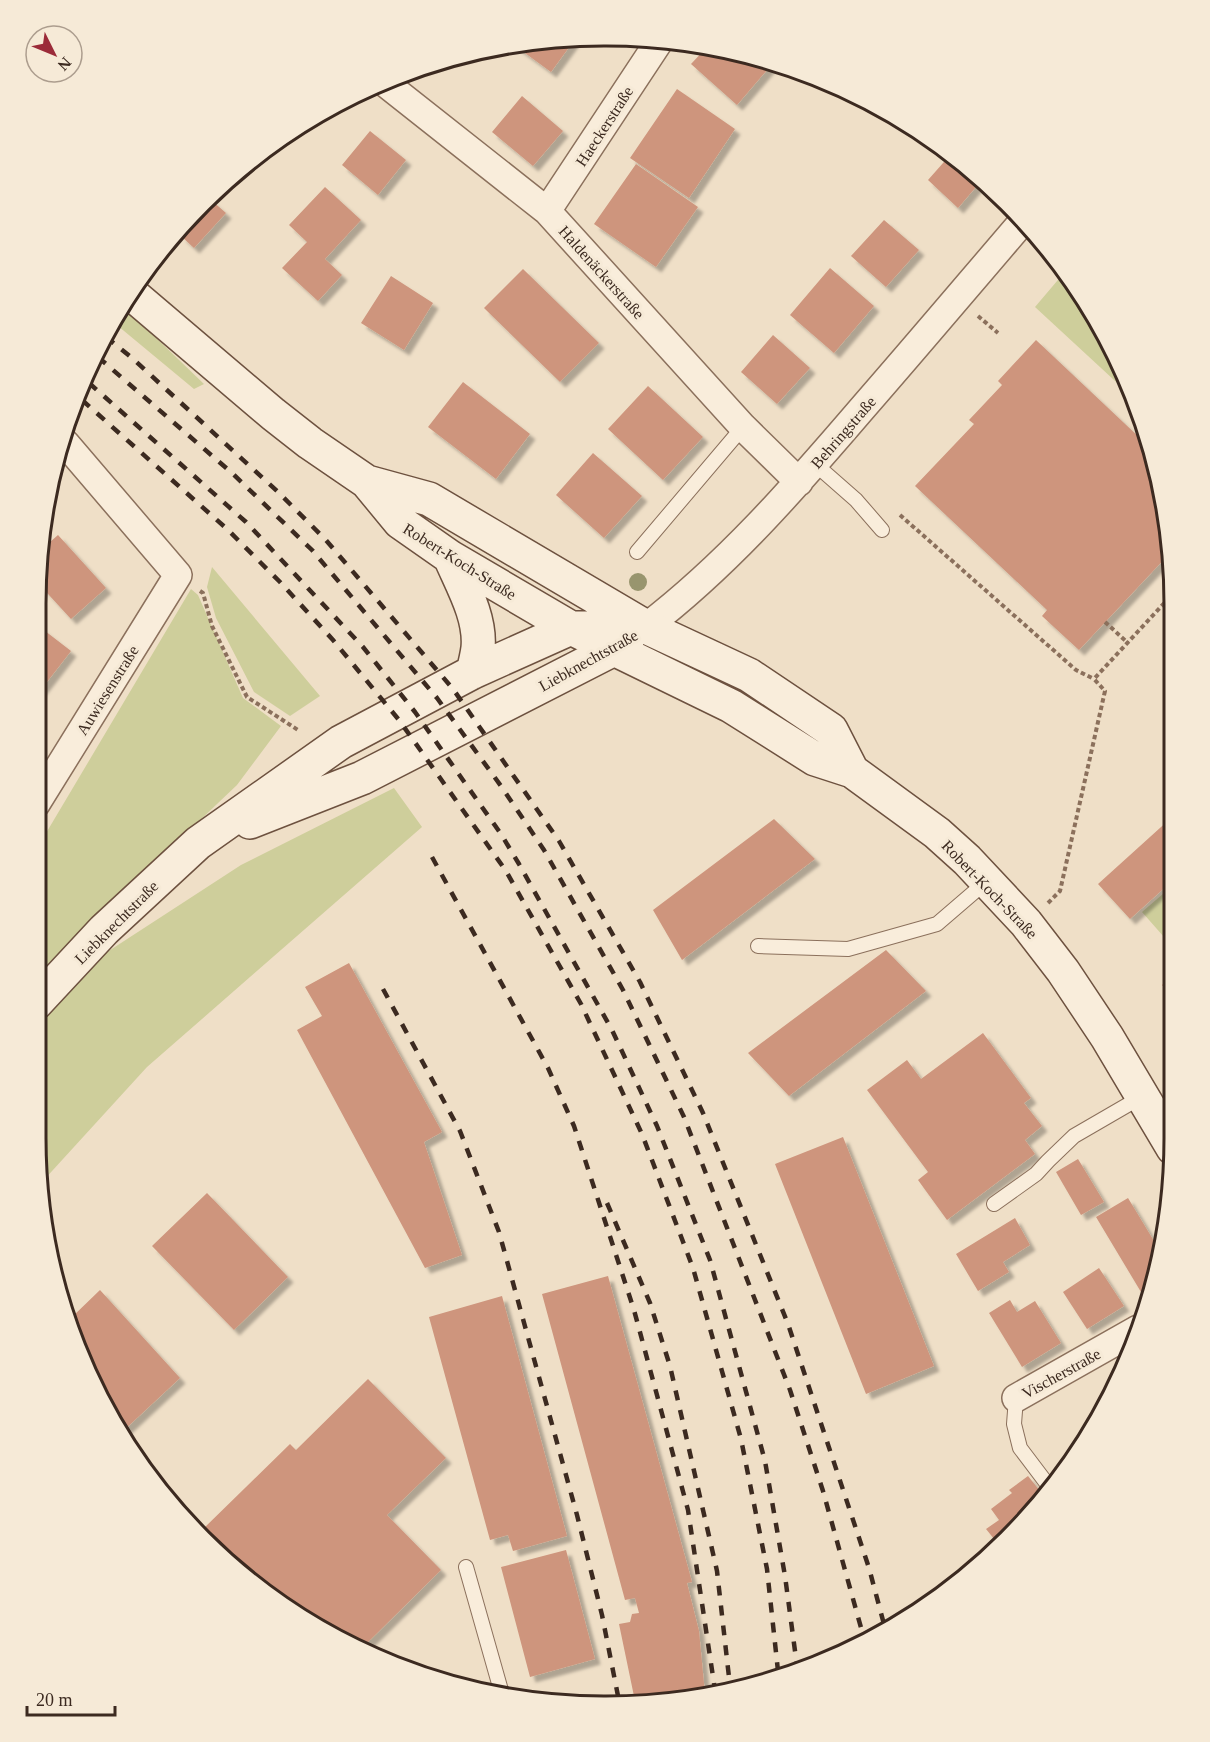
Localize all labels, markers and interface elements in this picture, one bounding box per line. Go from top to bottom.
north arrow [24,24,84,84]
text: N [54,54,75,74]
street label: Haeckerstraße [572,83,636,169]
street label: Haldenäckerstraße [555,222,648,322]
street label: Behringstraße [808,393,880,472]
street label: Robert-Koch-Straße [400,520,519,603]
street label: Liebknechtstraße [536,626,641,695]
street label: Auwiesenstraße [73,642,142,738]
street label: Robert-Koch-Straße [938,837,1041,942]
street label: Liebknechtstraße [71,877,161,967]
street label: Vischerstraße [1019,1345,1103,1402]
scale bar [27,1679,116,1717]
text: 20 m [36,1690,73,1710]

